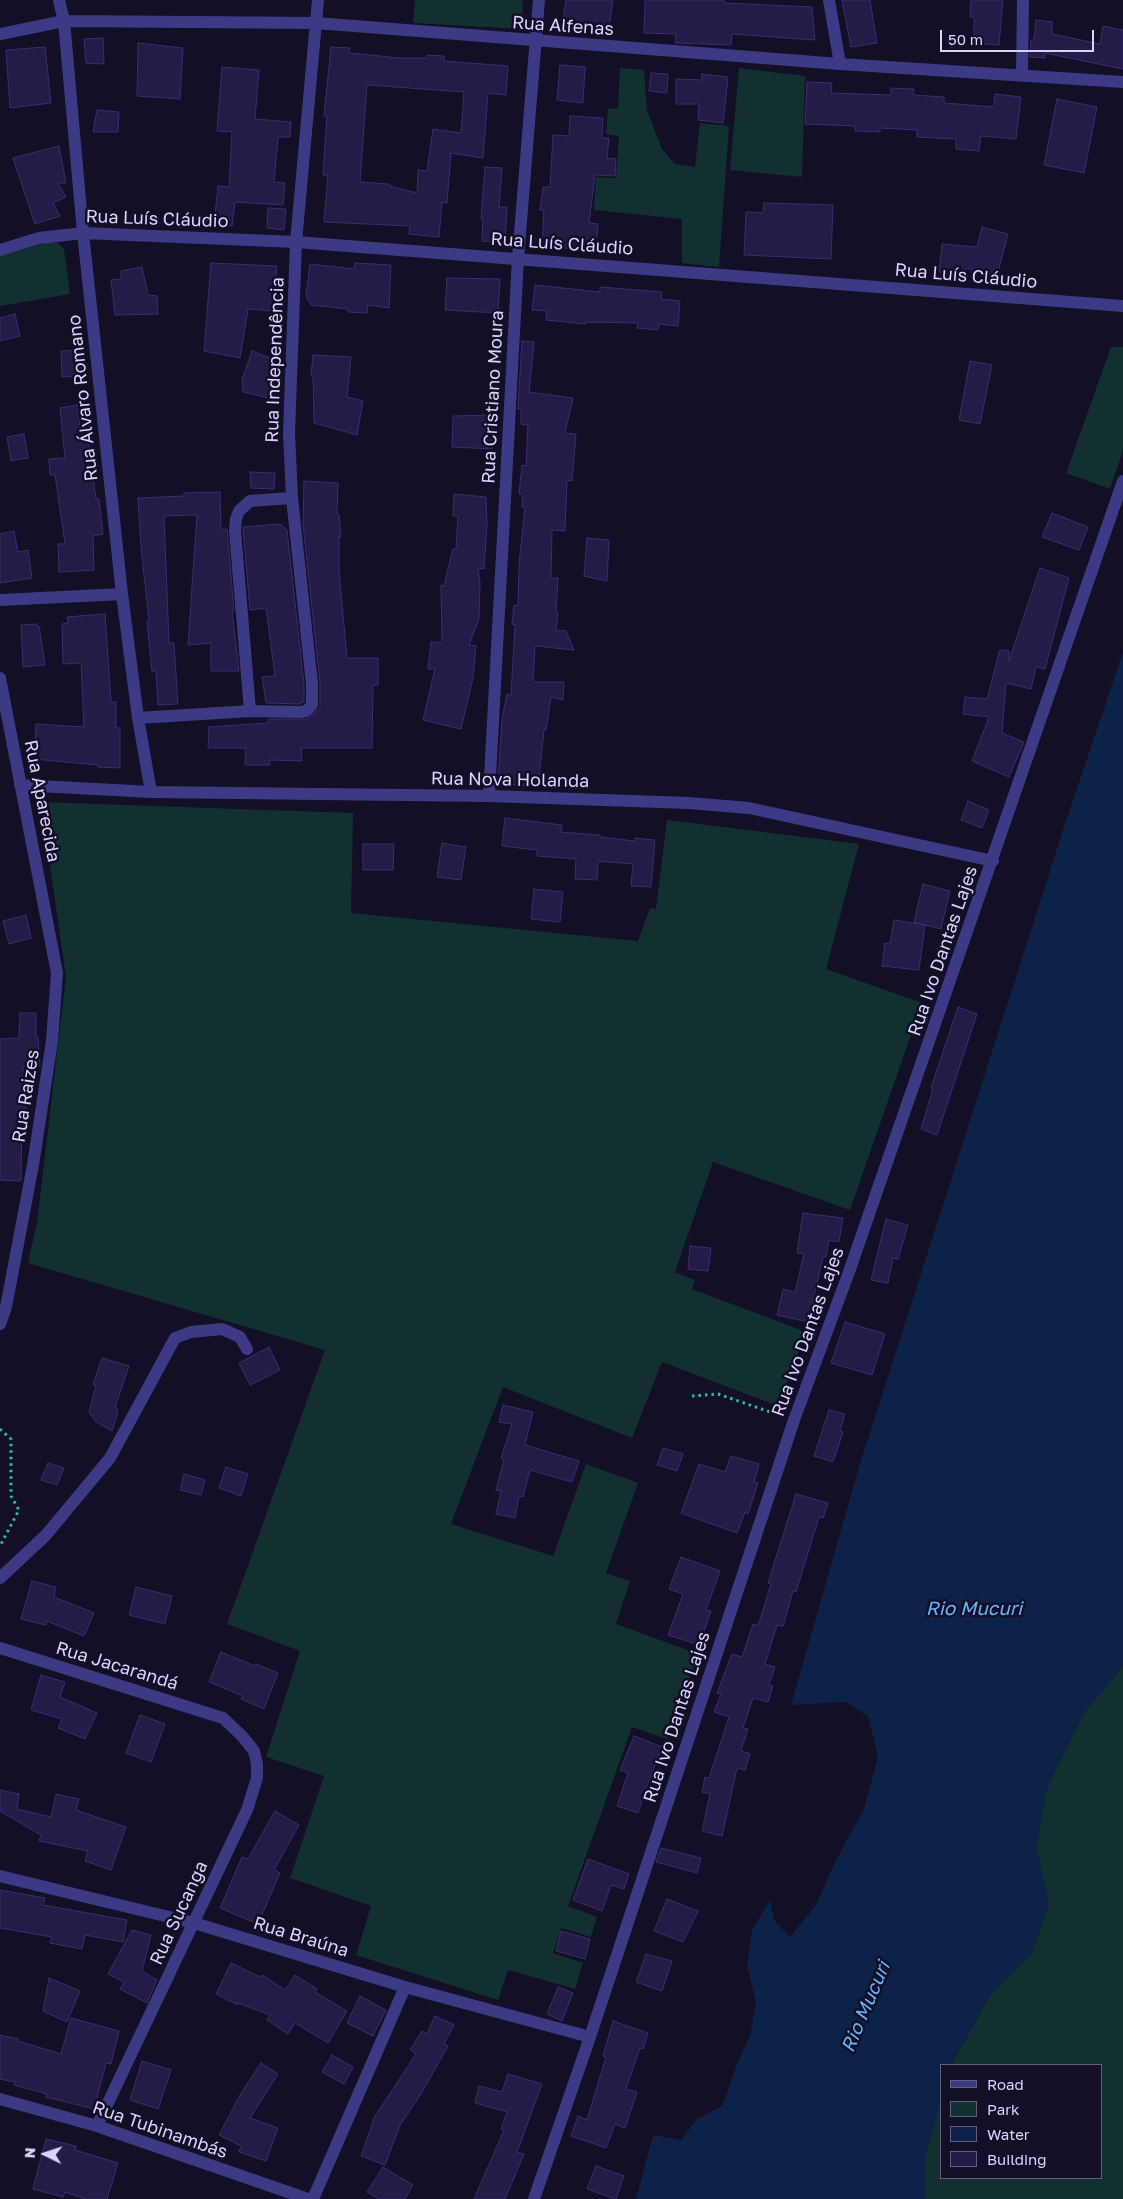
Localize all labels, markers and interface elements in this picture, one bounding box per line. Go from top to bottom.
street label: Rua Alfenas [511,12,615,40]
scale bar [943,20,1097,52]
text: 50 m [948,30,983,48]
street label: Rua Luís Cláudio [85,206,229,232]
street label: Rua Luís Cláudio [490,228,634,260]
street label: Rua Luís Cláudio [894,259,1038,293]
street label: Rua Independência [261,277,289,443]
street label: Rua Cristiano Moura [478,310,508,484]
street label: Rua Álvaro Romano [64,314,102,482]
street label: Rua Aparecida [20,738,64,864]
street label: Rua Nova Holanda [431,768,589,792]
street label: Rua Ivo Dantas Lajes [904,863,982,1039]
street label: Rua Raizes [8,1048,44,1144]
street label: Rua Ivo Dantas Lajes [767,1244,849,1420]
water label: Rio Mucuri [926,1598,1022,1620]
street label: Rua Ivo Dantas Lajes [639,1629,715,1805]
street label: Rua Jacarandá [53,1637,181,1695]
street label: Rua Sucanga [146,1858,212,1968]
street label: Rua Braúna [251,1912,351,1962]
water label: Rio Mucuri [837,1958,895,2056]
legend [940,2064,1103,2179]
text: Road [987,2075,1024,2093]
street label: Rua Tubinambás [89,2097,231,2163]
text: Park [987,2100,1019,2118]
text: Water [987,2125,1030,2143]
north arrow [20,2129,70,2179]
text: N [21,2147,38,2159]
text: Building [987,2150,1047,2168]

